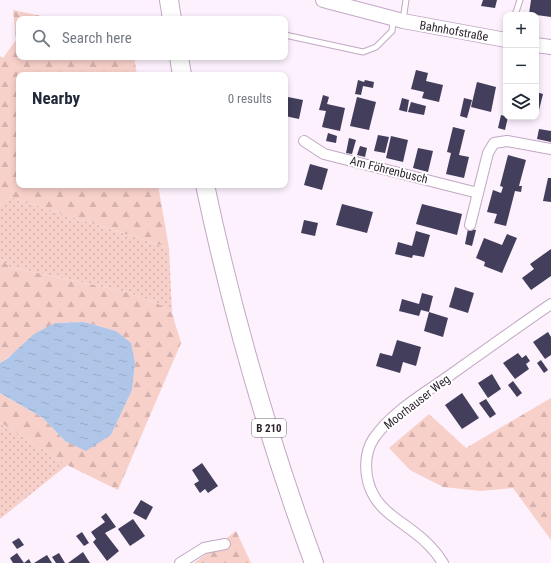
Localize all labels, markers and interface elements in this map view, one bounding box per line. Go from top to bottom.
map controls [503,12,539,120]
button: + [503,12,539,48]
search box [16,16,288,60]
street label: Bahnhofstraße [419,18,490,44]
icon: search [30,27,52,49]
text: Search here [62,29,132,47]
button: − [503,48,539,84]
button: layers [503,84,539,120]
text: Nearby [32,88,80,108]
text: 0 results [228,91,272,106]
street label: Am Föhrenbusch [349,154,430,186]
street label: Moorhauser Weg [381,372,453,432]
road number: B 210 [252,419,286,437]

